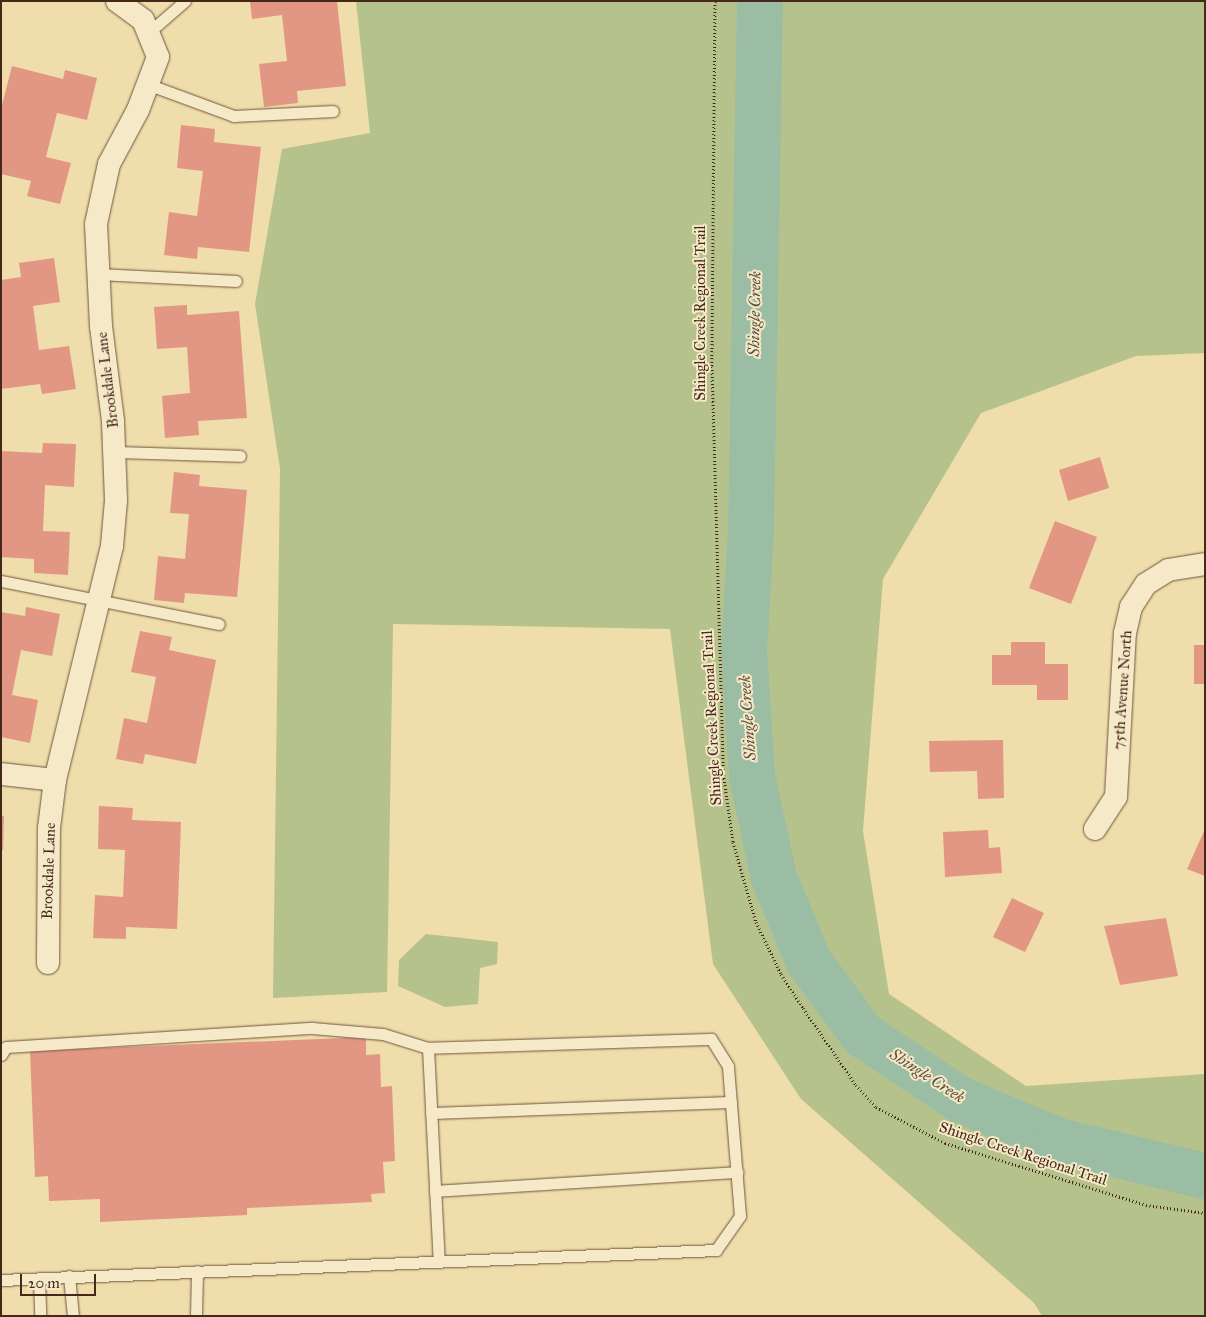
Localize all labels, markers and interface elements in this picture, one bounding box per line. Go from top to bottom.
street label: Shingle Creek Regional Trail [692,225,710,401]
water label: Shingle Creek [745,271,765,357]
street label: Brookdale Lane [93,331,123,429]
street label: Shingle Creek Regional Trail [698,630,726,806]
street label: 75th Avenue North [1110,630,1136,750]
water label: Shingle Creek [735,675,761,761]
street label: Brookdale Lane [38,822,60,920]
water label: Shingle Creek [886,1045,968,1107]
street label: Shingle Creek Regional Trail [937,1118,1109,1190]
scale bar [22,1264,99,1296]
text: 20 m [28,1274,60,1292]

